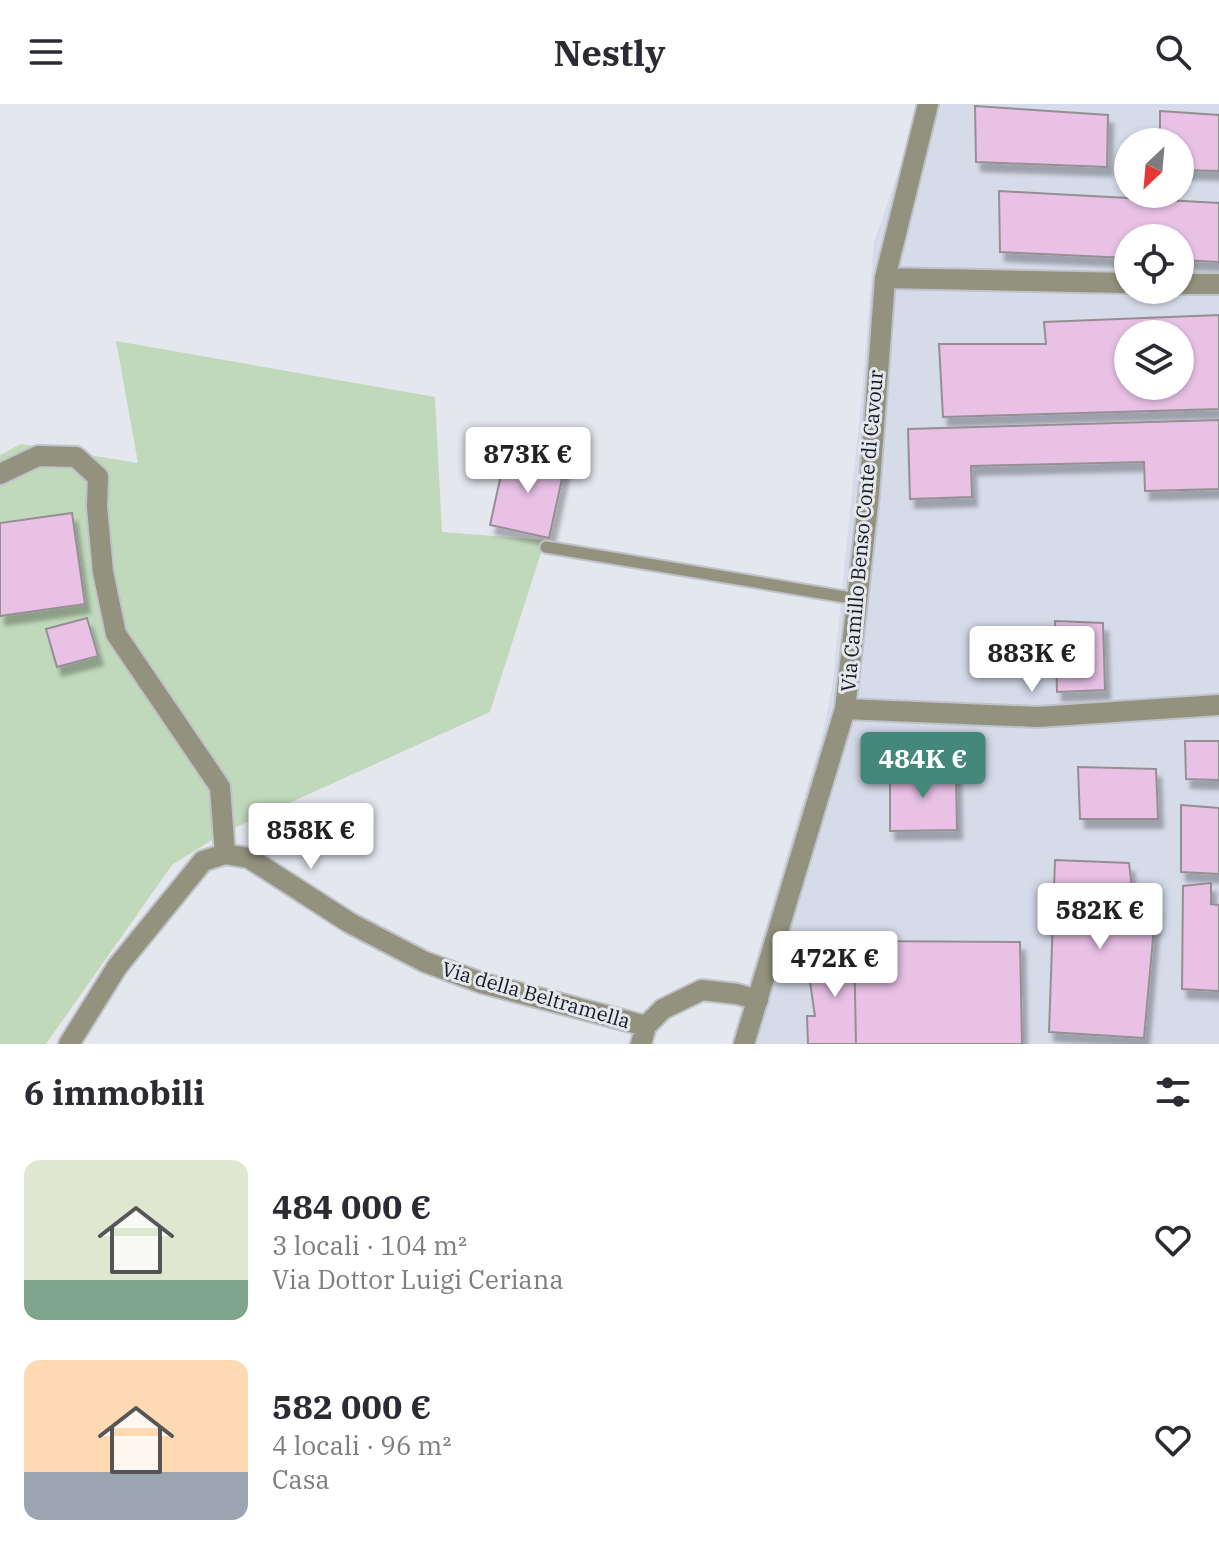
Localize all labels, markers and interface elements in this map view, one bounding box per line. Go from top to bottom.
text: Nestly [553,29,666,76]
icon: menu [24,30,68,74]
icon: search [1151,30,1195,74]
north arrow [1114,128,1194,208]
map controls [1114,128,1194,400]
button: locate [1114,224,1194,304]
button: layers [1114,320,1194,400]
street label: Via Camillo Benso Conte di Cavour [834,369,889,693]
pin: 873K € [463,427,593,495]
text: 873K € [484,436,572,470]
pin: 883K € [967,626,1097,694]
text: 883K € [988,635,1076,669]
pin: 484K € [858,732,988,800]
text: 484K € [879,741,967,775]
pin: 858K € [246,803,376,871]
text: 858K € [267,812,355,846]
pin: 582K € [1035,883,1165,951]
text: 582K € [1056,892,1144,926]
pin: 472K € [770,931,900,999]
text: 472K € [791,940,879,974]
street label: Via della Beltramella [439,955,634,1034]
text: 6 immobili [24,1070,205,1114]
icon: filters [1151,1070,1195,1114]
text: 484 000 € [272,1184,431,1228]
icon: home [88,1192,184,1288]
icon: heart [1151,1218,1195,1262]
text: 3 locali · 104 m² [272,1228,467,1262]
text: Via Dottor Luigi Ceriana [272,1262,564,1296]
text: 582 000 € [272,1384,431,1428]
icon: home [88,1392,184,1488]
icon: heart [1151,1418,1195,1462]
text: 4 locali · 96 m² [272,1428,451,1462]
text: Casa [272,1462,330,1496]

